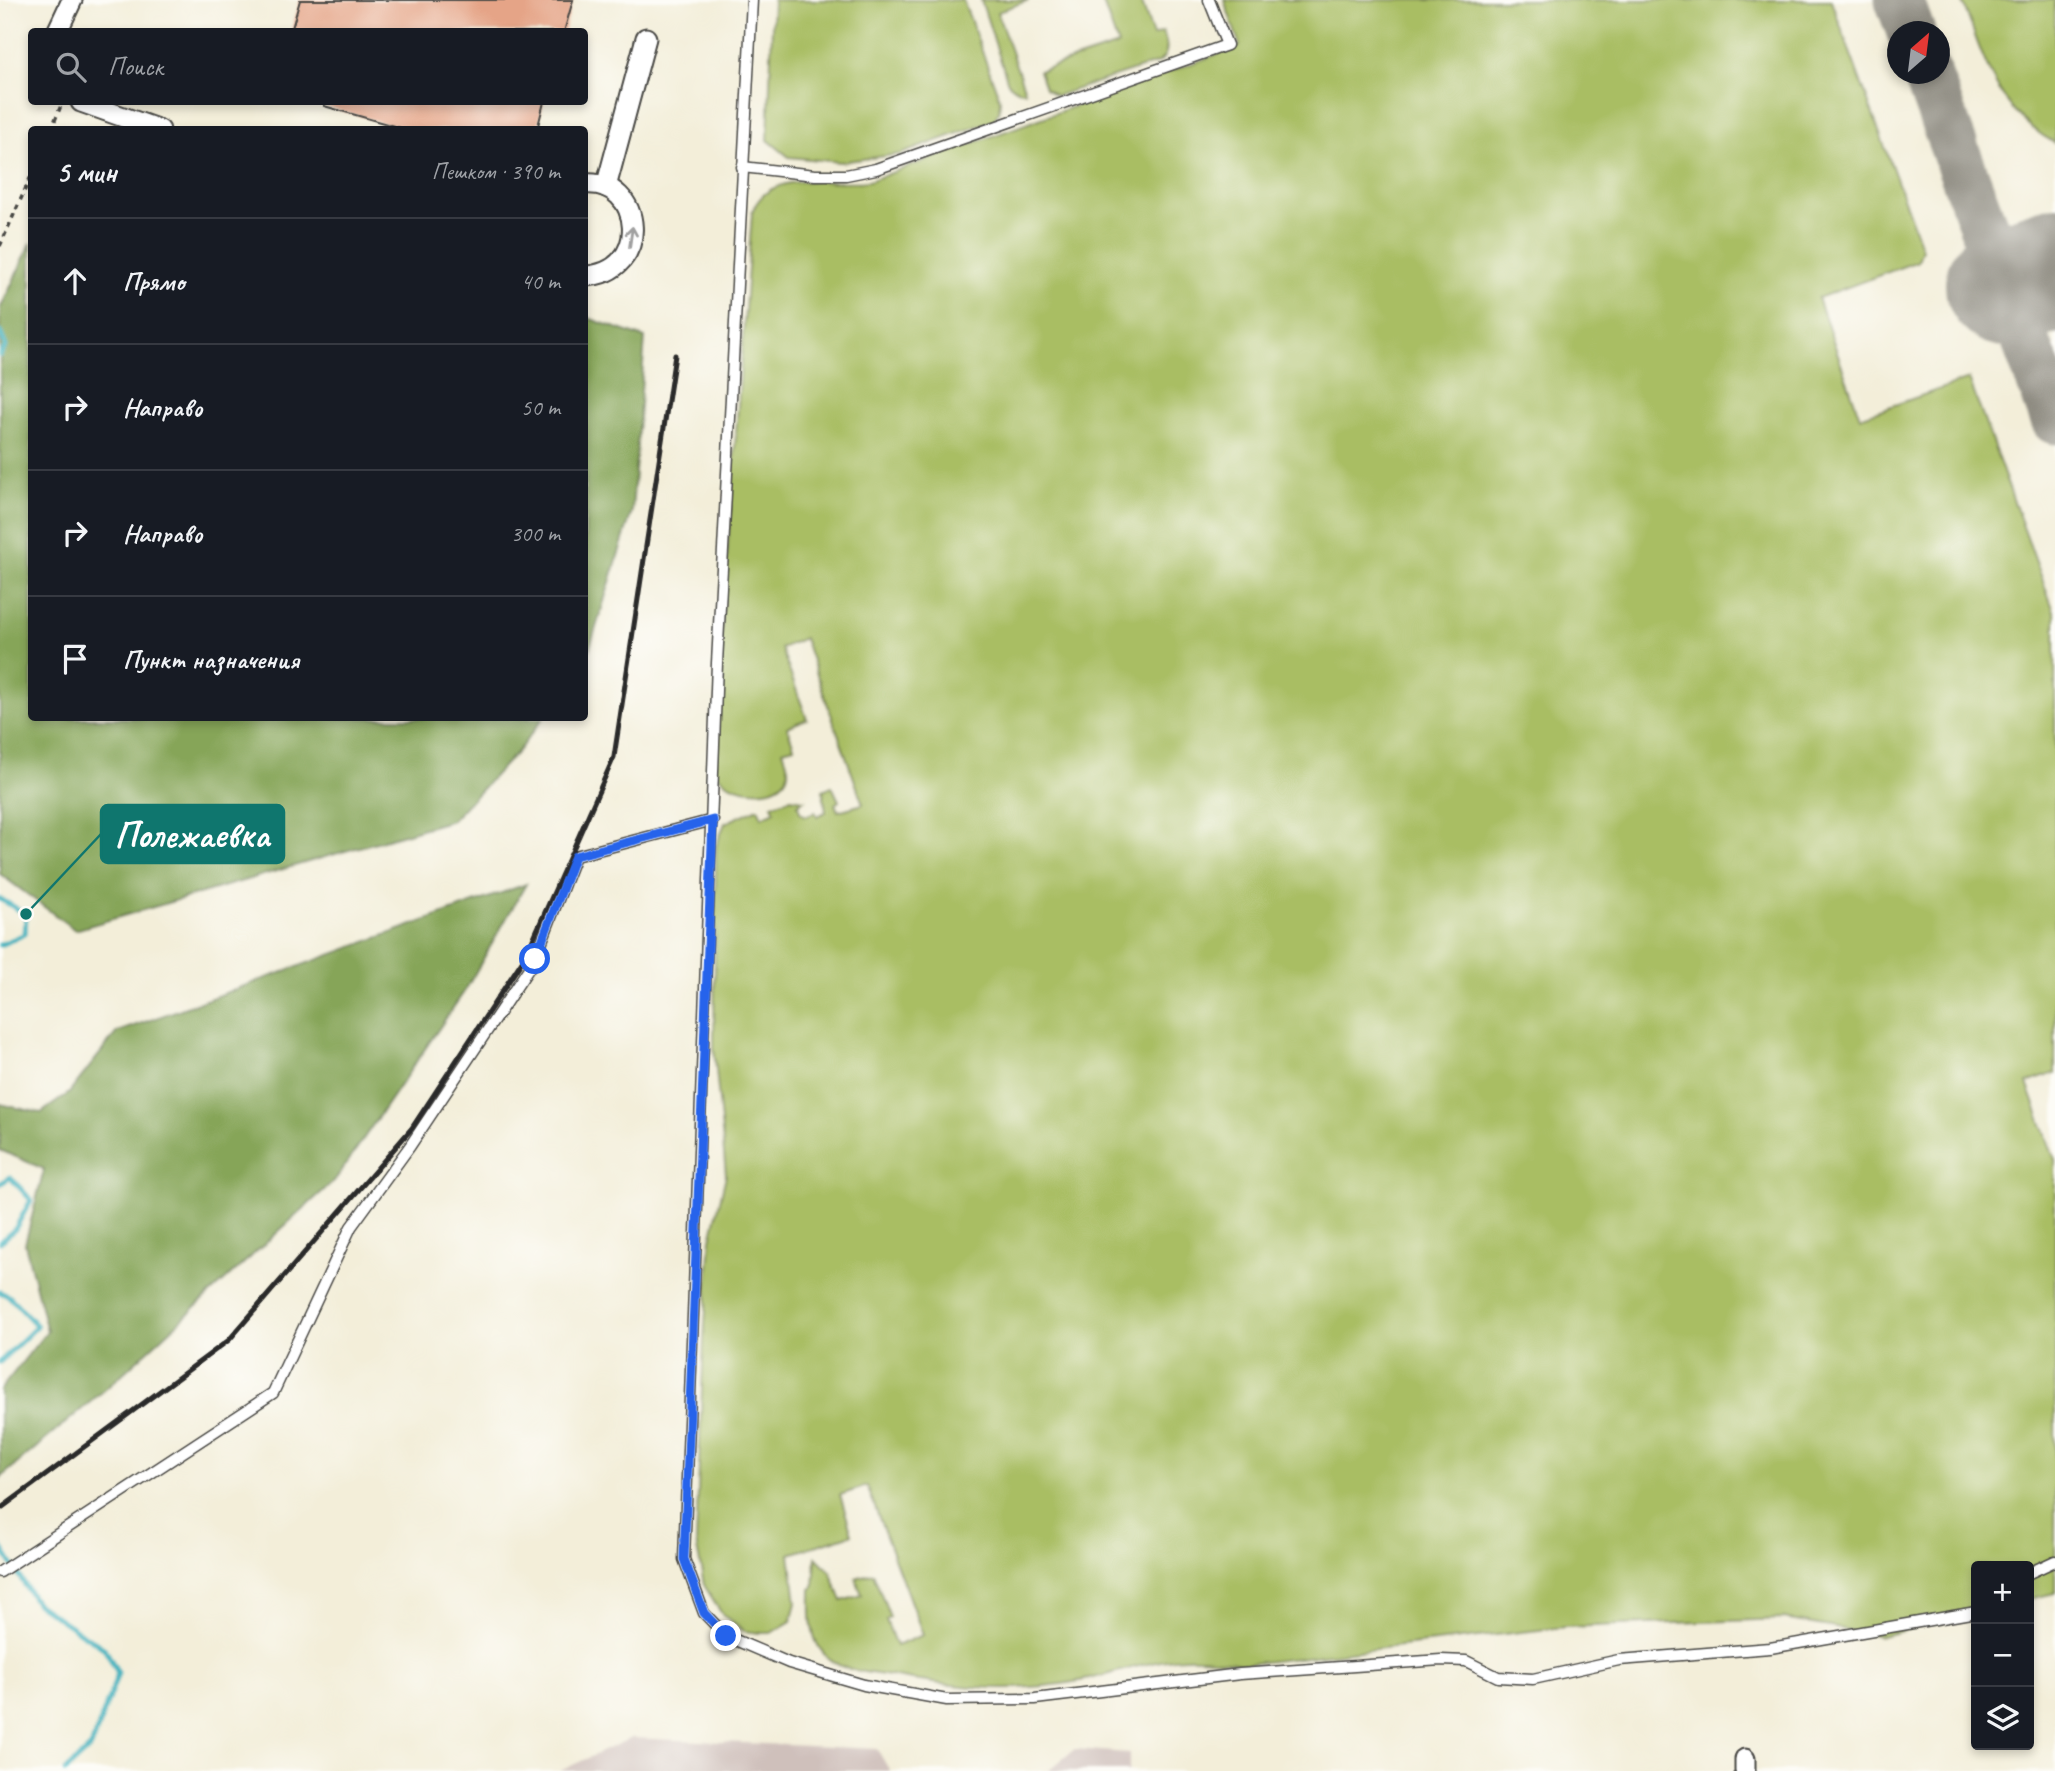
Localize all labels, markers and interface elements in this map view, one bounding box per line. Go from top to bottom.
north arrow [1887,21,1950,84]
search box [28,28,588,105]
icon: search [52,48,90,86]
text: Поиск [108,50,163,83]
text: 5 мин [56,153,117,191]
text: Пешком · 390 m [432,157,560,186]
one-way arrow [625,226,638,249]
icon: ahead [56,262,94,300]
text: Прямо [123,265,185,298]
text: 40 m [521,267,560,296]
icon: right [56,388,94,426]
text: Направо [123,391,202,424]
text: 50 m [521,393,560,422]
icon: right [56,514,94,552]
text: Направо [123,517,202,550]
text: 300 m [511,519,560,548]
icon: arrive [56,640,94,678]
text: Пункт назначения [123,643,299,676]
callout: Полежаевка [101,805,284,863]
text: Полежаевка [114,811,272,858]
route start [519,943,550,974]
map controls [1971,1561,2034,1750]
button: + [1971,1561,2034,1624]
route end [710,1620,741,1651]
button: − [1971,1624,2034,1687]
button: layers [1971,1687,2034,1750]

